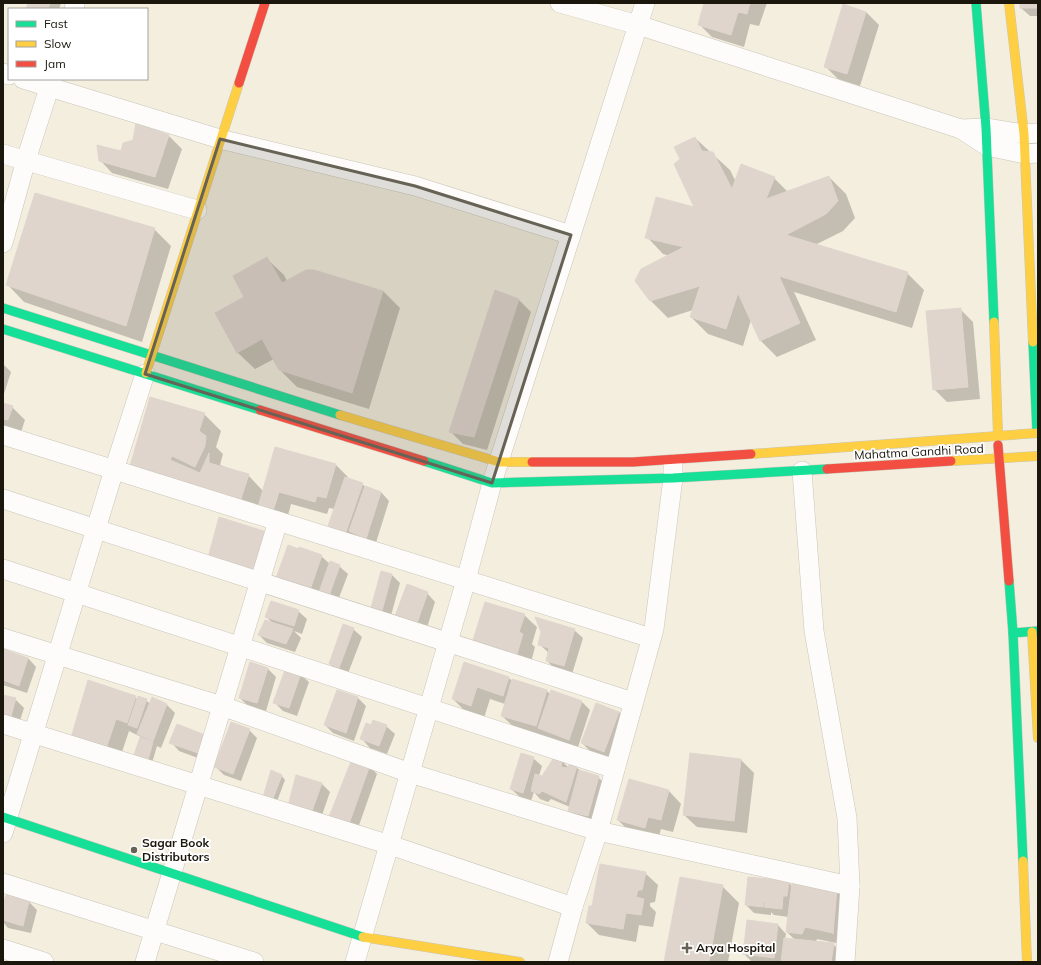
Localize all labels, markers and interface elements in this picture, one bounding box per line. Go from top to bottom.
legend [8,8,148,80]
text: Fast [44,16,68,31]
text: Slow [44,36,72,51]
text: Jam [44,56,66,71]
street label: Mahatma Gandhi Road [854,441,984,462]
place label: Sagar Book Distributors [142,835,210,864]
marker: Sagar Book Distributors [129,845,139,855]
place label: Arya Hospital [696,940,775,955]
marker: Arya Hospital [681,942,693,954]

